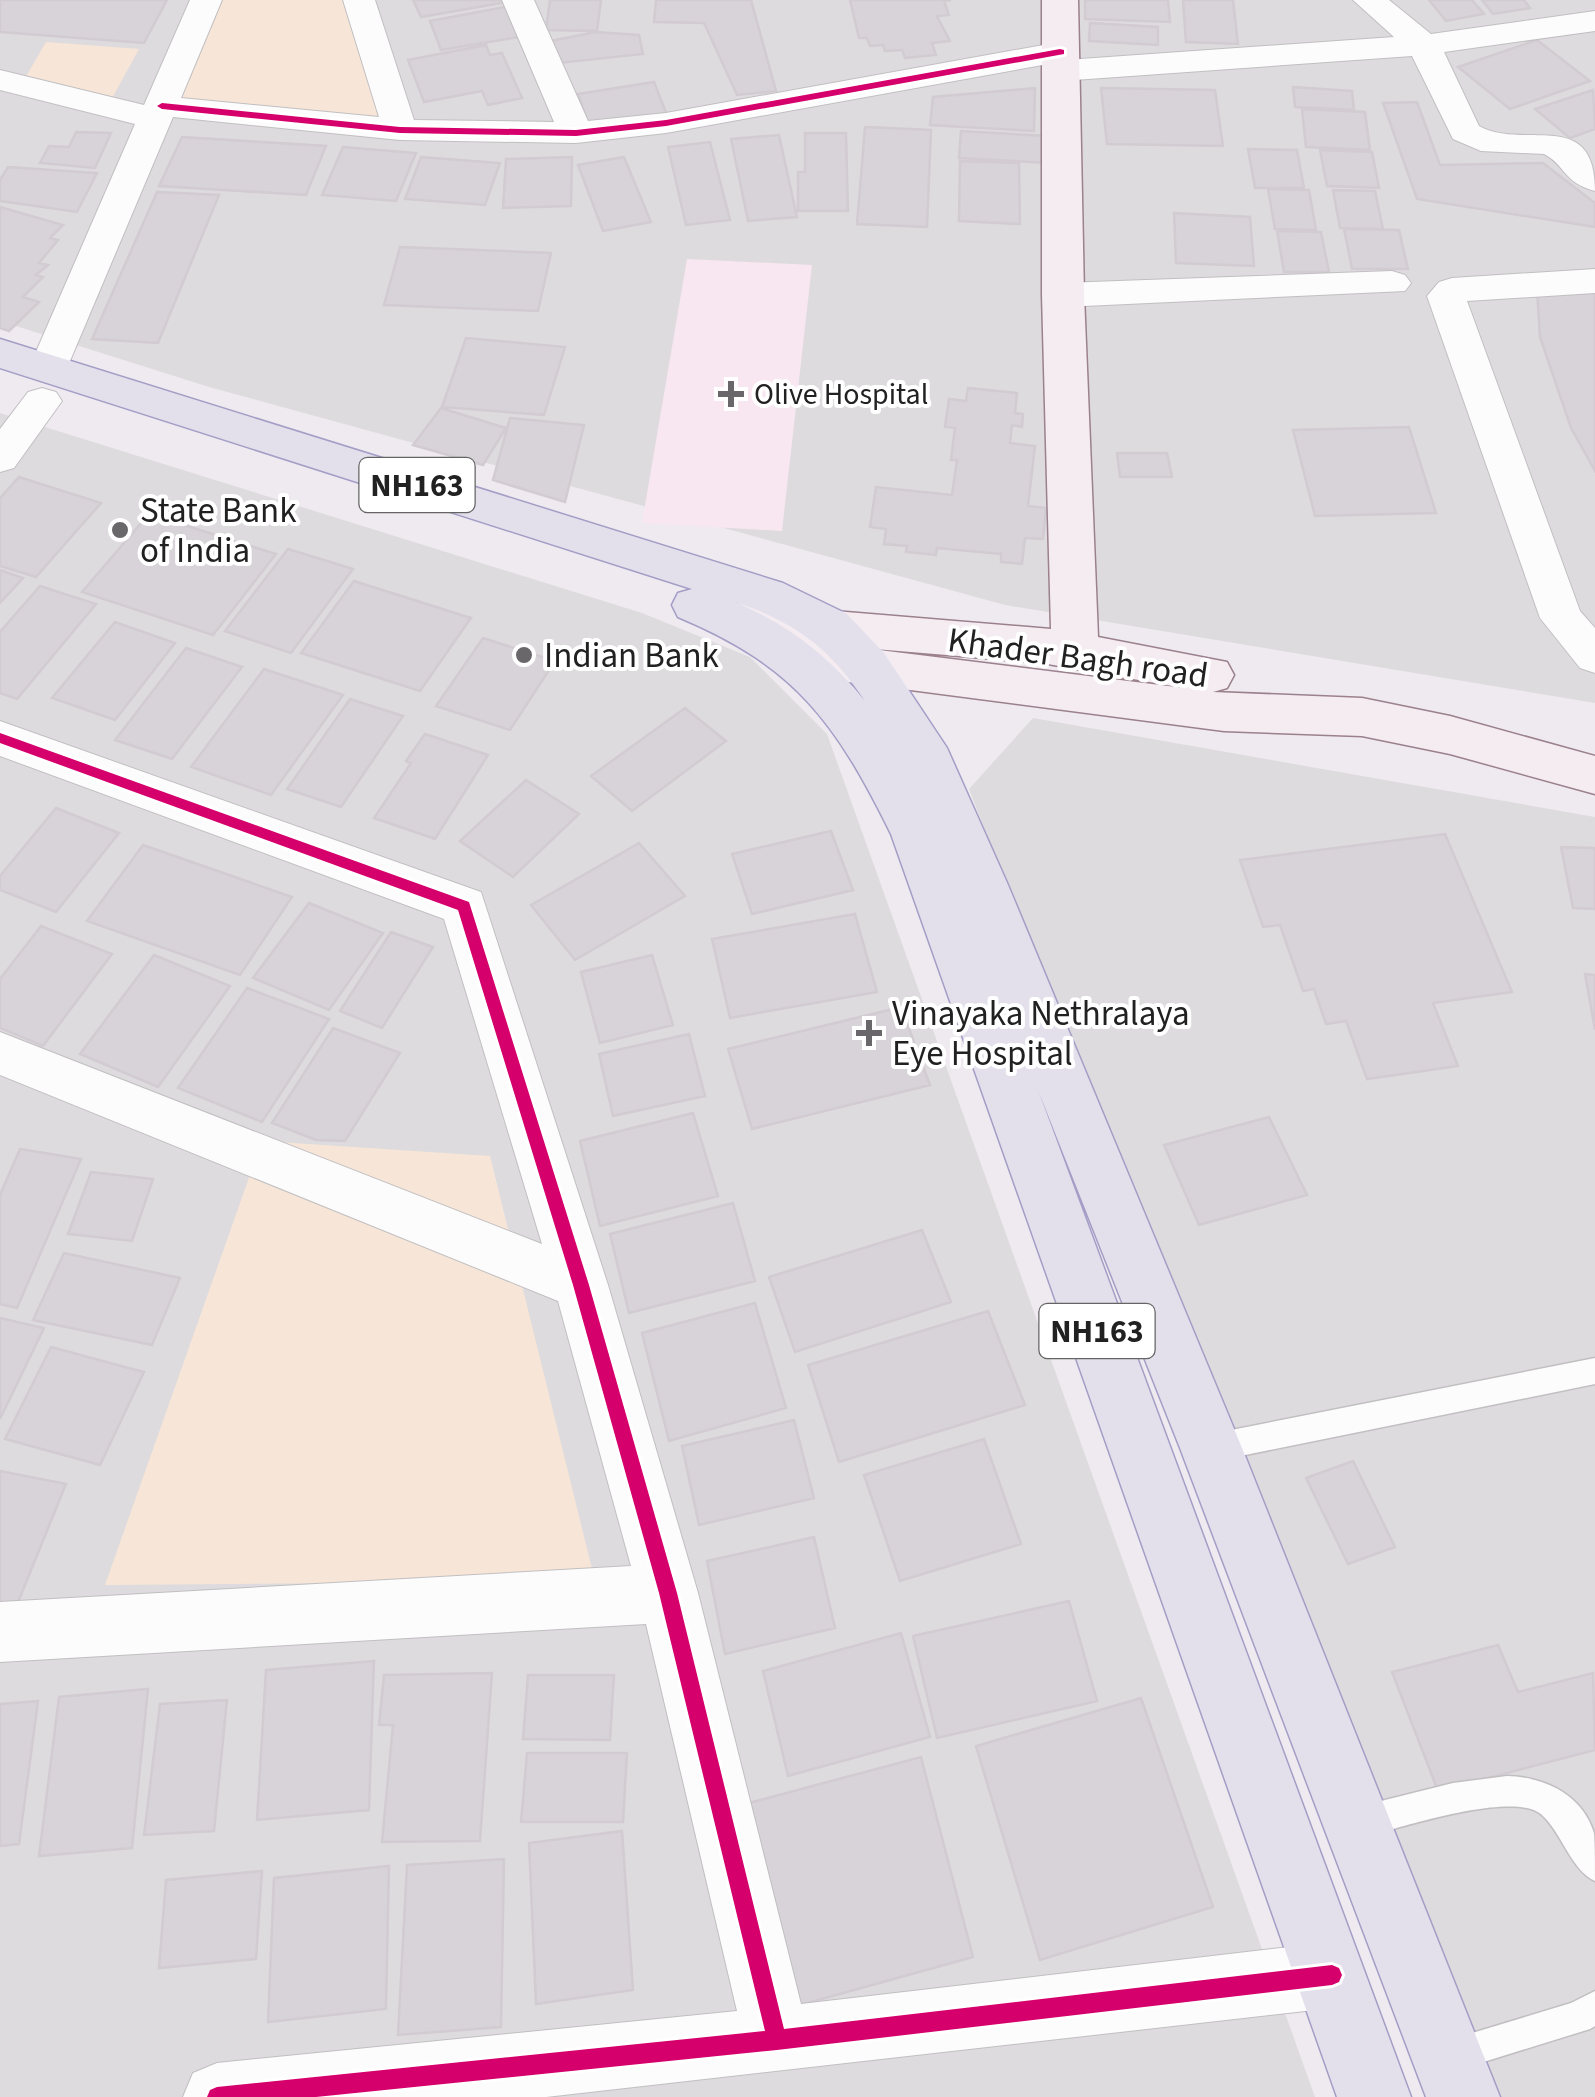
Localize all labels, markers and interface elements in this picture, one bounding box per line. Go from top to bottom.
place label: Olive Hospital [754,373,928,416]
marker: Olive Hospital [718,381,744,407]
road number: NH163 [360,458,474,512]
place label: State Bank of India [140,486,297,576]
marker: State Bank of India [109,519,131,541]
street label: Khader Bagh road [945,615,1211,701]
place label: Indian Bank [544,631,720,681]
marker: Indian Bank [513,644,535,666]
place label: Vinayaka Nethralaya Eye Hospital [892,989,1190,1079]
marker: Vinayaka Nethralaya Eye Hospital [856,1020,882,1046]
road number: NH163 [1040,1304,1154,1358]

